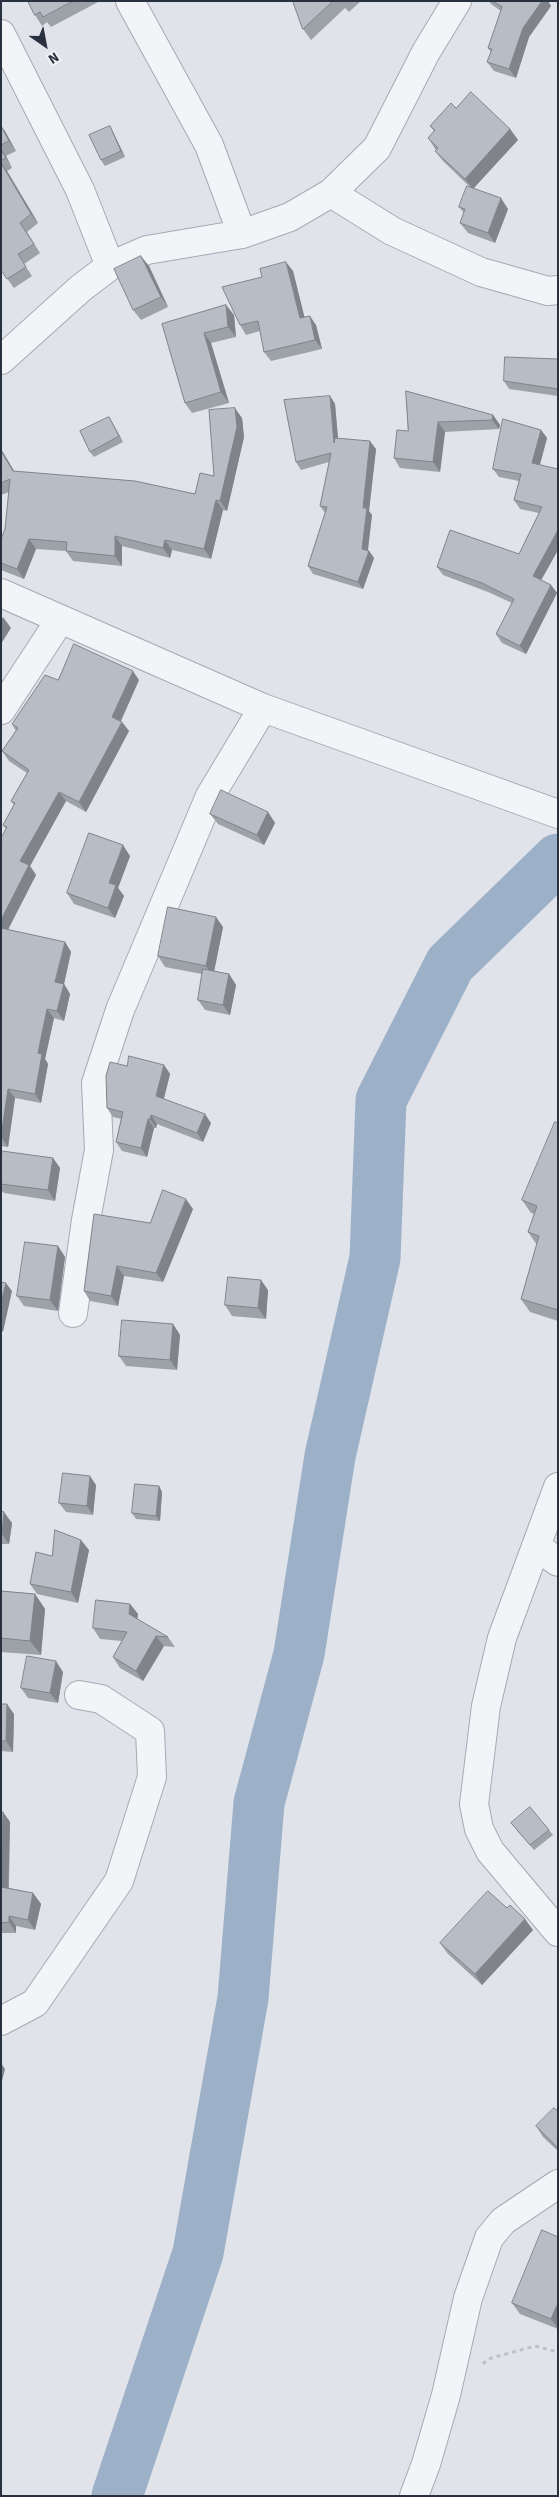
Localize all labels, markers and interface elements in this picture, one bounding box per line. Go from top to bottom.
north arrow [20,20,70,70]
text: N [44,47,63,69]

